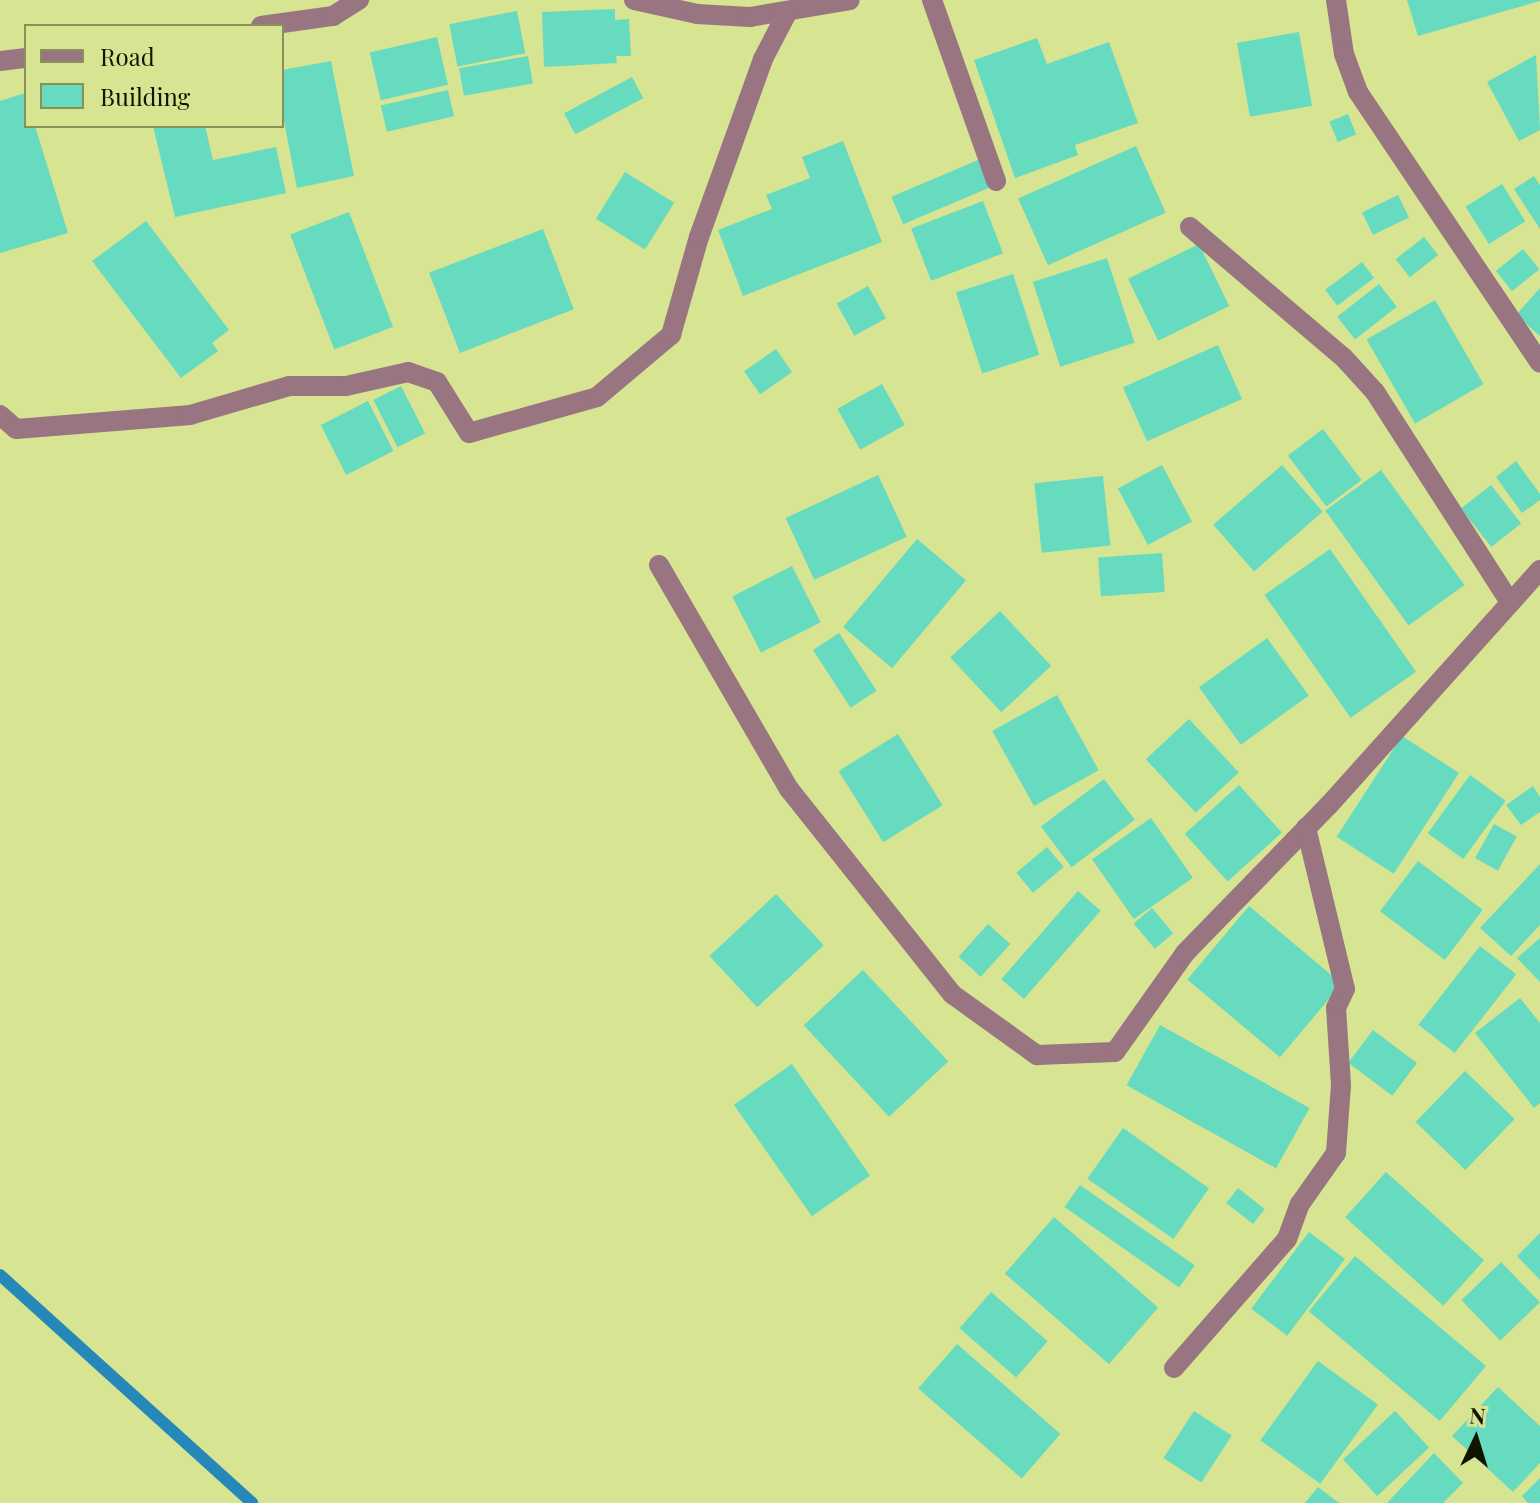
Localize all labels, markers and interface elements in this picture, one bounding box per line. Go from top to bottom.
legend [24,24,284,128]
text: Road [100,40,155,72]
text: Building [100,80,190,112]
north arrow [1436,1399,1516,1479]
text: N [1469,1400,1487,1431]

